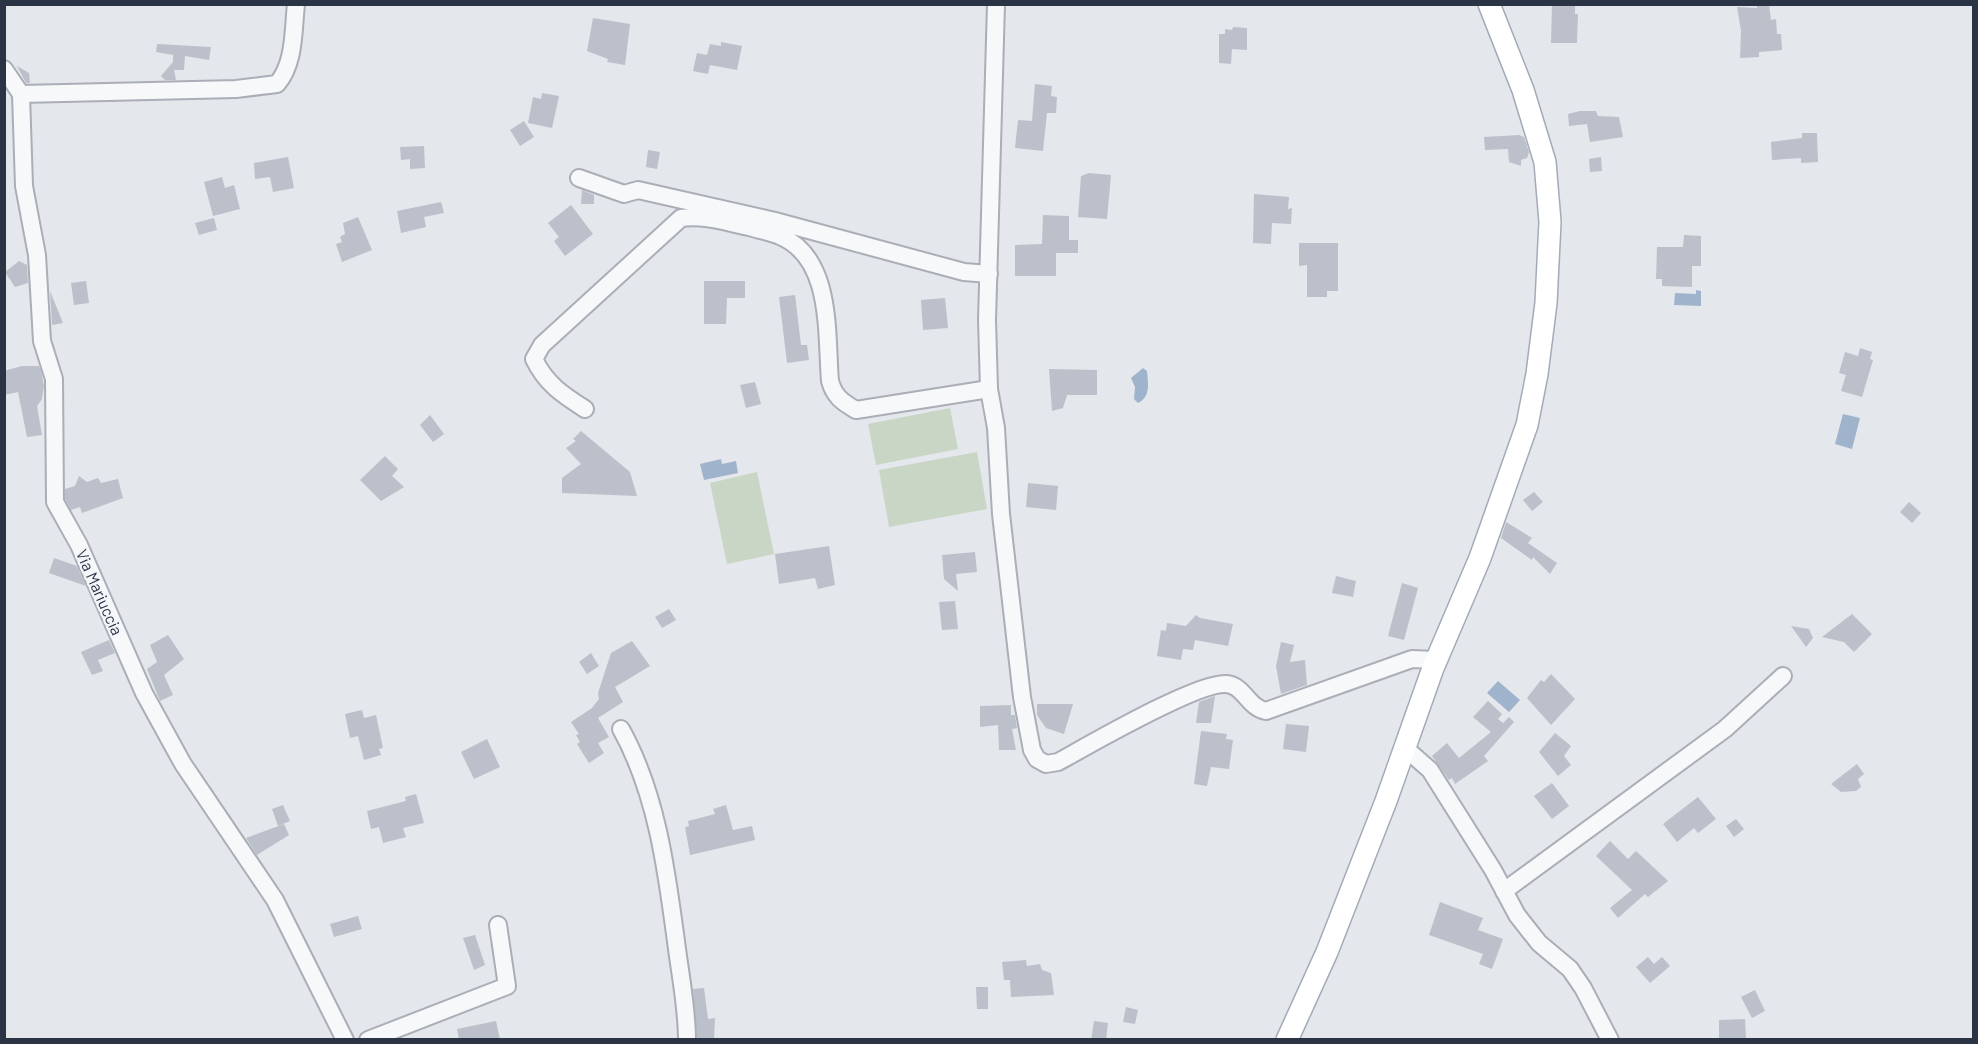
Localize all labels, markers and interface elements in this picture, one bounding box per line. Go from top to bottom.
street label: Via Mariuccia [73,546,127,638]

